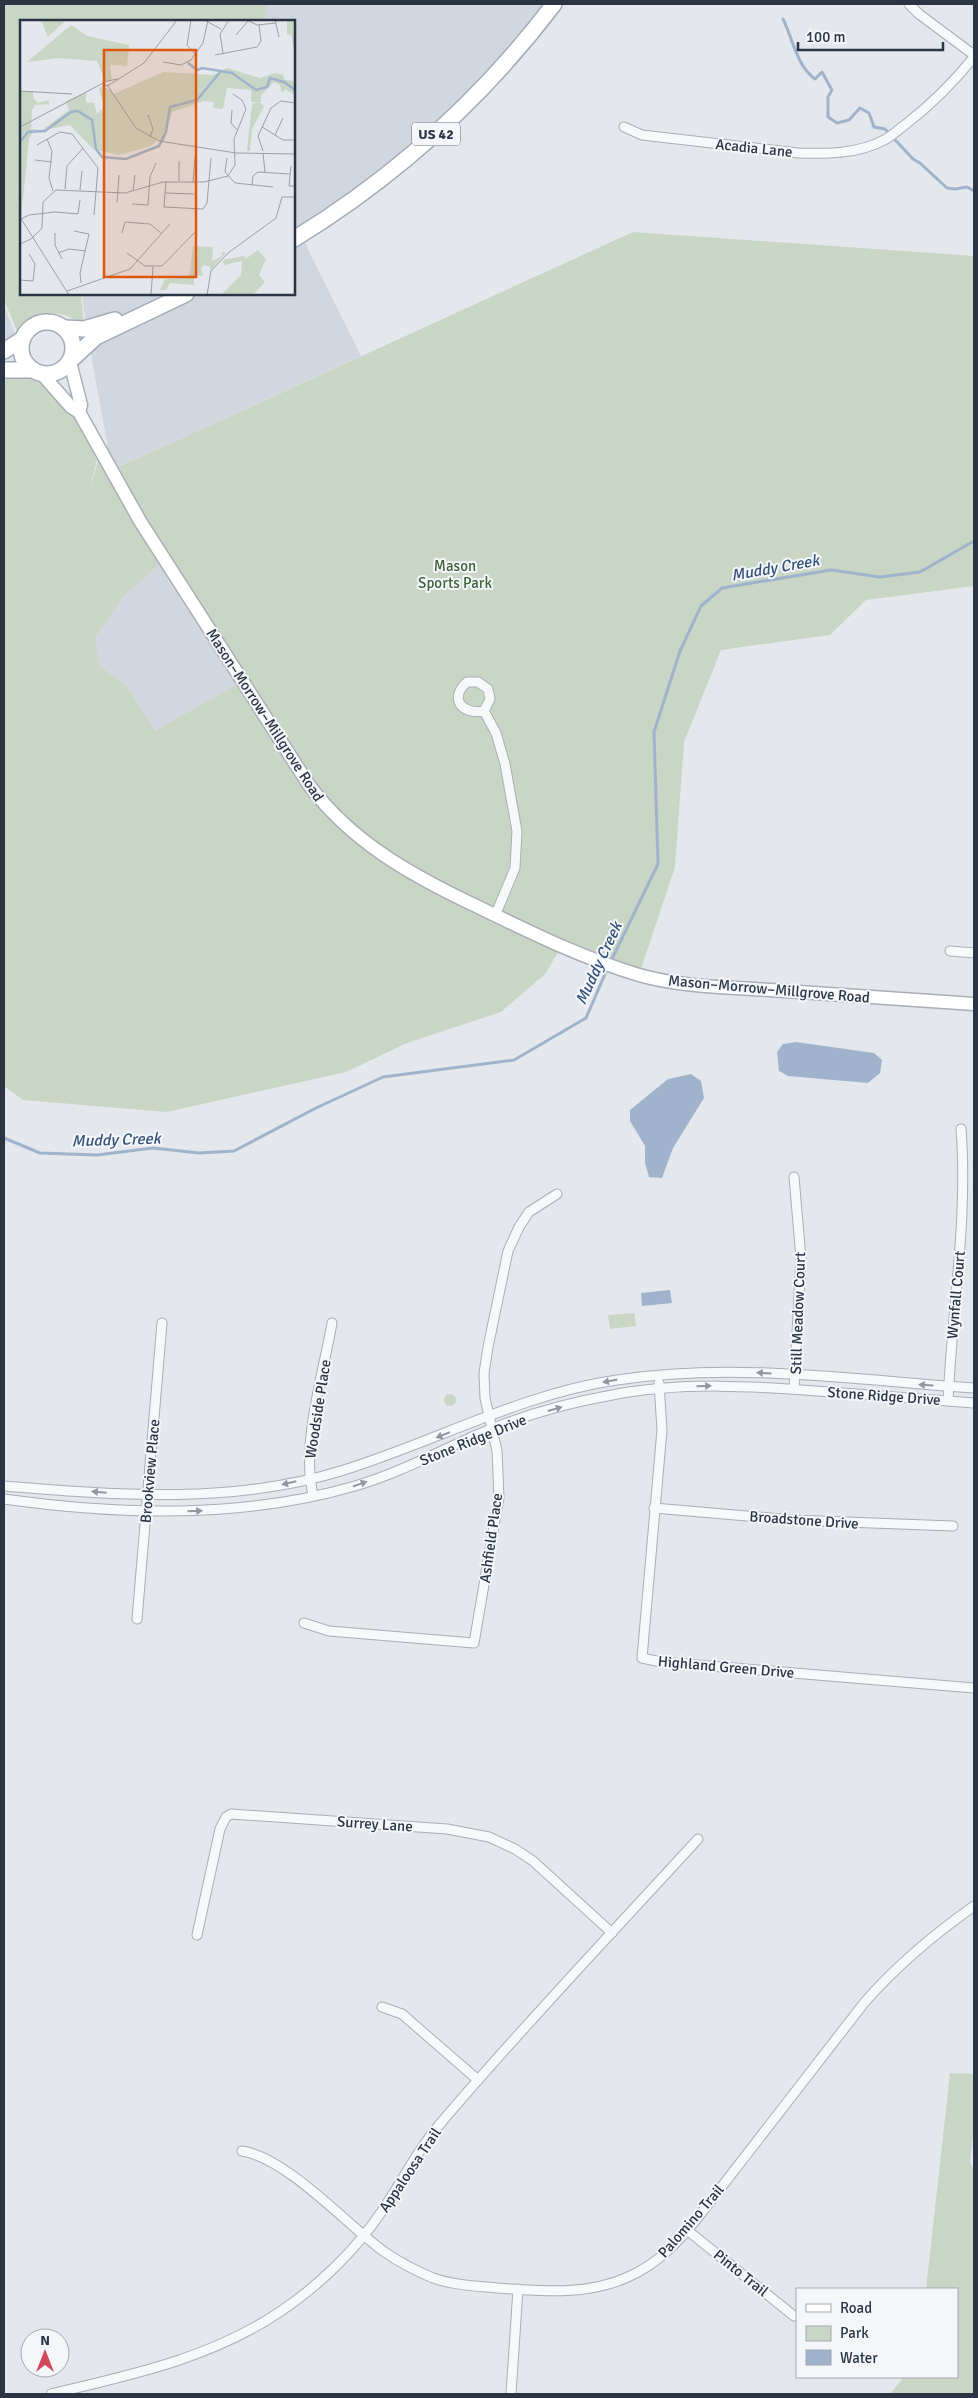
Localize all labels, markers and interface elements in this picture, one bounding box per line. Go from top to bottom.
inset map [20,20,295,295]
scale bar [798,20,943,52]
text: 100 m [806,28,846,46]
road number: US 42 [412,122,460,146]
street label: Acadia Lane [715,135,793,161]
water label: Muddy Creek [730,550,823,586]
park label: Mason Sports Park [418,557,492,592]
street label: Mason–Morrow–Millgrove Road [202,625,328,805]
water label: Muddy Creek [571,917,628,1008]
street label: Mason–Morrow–Millgrove Road [667,971,871,1007]
water label: Muddy Creek [71,1128,163,1152]
street label: Wynfall Court [943,1250,969,1340]
street label: Still Meadow Court [787,1251,809,1375]
street label: Woodside Place [301,1358,335,1460]
one-way arrow [755,1368,771,1376]
one-way arrow [601,1378,617,1386]
one-way arrow [917,1380,933,1388]
one-way arrow [697,1382,713,1390]
street label: Stone Ridge Drive [827,1383,941,1409]
one-way arrow [548,1405,563,1413]
street label: Stone Ridge Drive [417,1410,529,1470]
street label: Brookview Place [136,1418,164,1524]
one-way arrow [436,1432,451,1439]
one-way arrow [281,1479,296,1487]
one-way arrow [353,1480,368,1488]
one-way arrow [91,1488,107,1496]
street label: Ashfield Place [476,1492,506,1584]
one-way arrow [187,1506,203,1514]
street label: Broadstone Drive [749,1507,859,1533]
street label: Highland Green Drive [657,1652,795,1682]
street label: Surrey Lane [337,1812,413,1836]
street label: Appaloosa Trail [375,2124,445,2216]
street label: Palomino Trail [654,2181,728,2261]
street label: Pinto Trail [710,2246,772,2300]
legend [796,2288,958,2378]
text: Road [840,2299,872,2317]
text: Park [840,2324,869,2342]
north arrow [20,2328,70,2378]
text: N [40,2332,50,2349]
text: Water [840,2349,878,2367]

